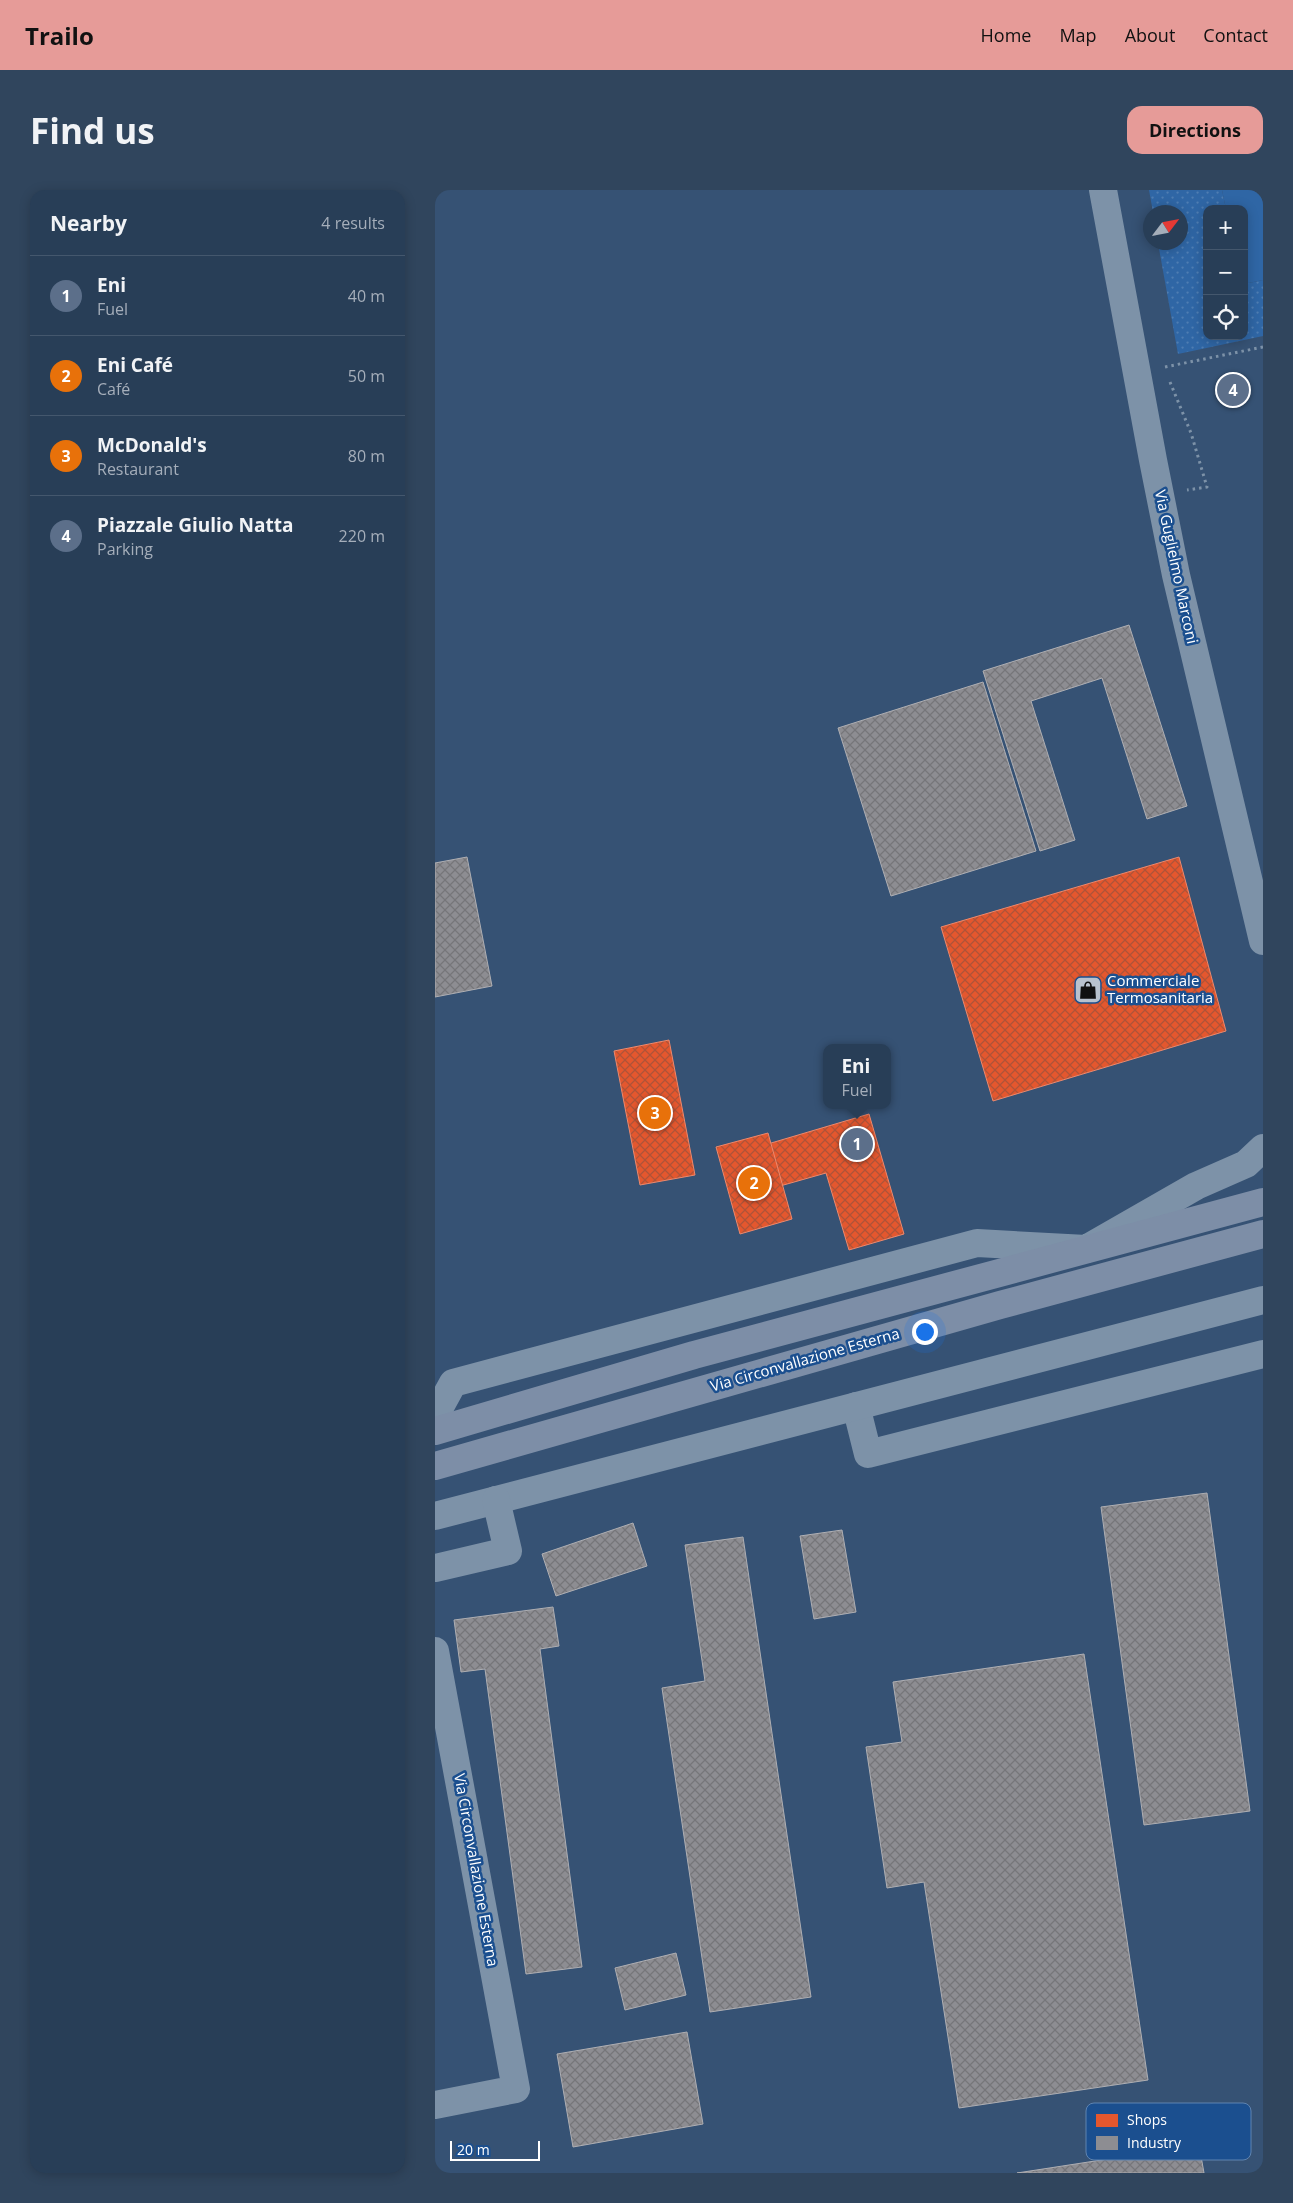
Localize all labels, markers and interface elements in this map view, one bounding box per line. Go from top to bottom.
text: Trailo [25,19,94,52]
text: Home [981,23,1031,47]
text: Map [1059,23,1097,47]
text: About [1125,23,1175,47]
text: Contact [1203,23,1268,47]
button: Directions [1127,106,1263,154]
text: Find us [30,107,155,154]
north arrow [1143,205,1188,250]
map controls [1203,205,1248,340]
button: + [1203,205,1248,250]
text: Nearby [50,209,127,237]
text: 4 results [321,212,385,234]
button: − [1203,250,1248,295]
text: Eni [97,272,126,298]
text: 1 [61,285,71,307]
text: 40 m [348,285,385,307]
button: locate [1203,295,1248,340]
text: Fuel [97,298,128,320]
text: Eni Café [97,352,173,378]
text: 2 [61,365,71,387]
text: 50 m [348,365,385,387]
pin: 4 [1217,371,1249,409]
text: Café [97,378,130,400]
text: McDonald's [97,432,207,458]
text: 3 [61,445,71,467]
text: 80 m [348,445,385,467]
text: Restaurant [97,458,179,480]
street label: Via Guglielmo Marconi [1151,488,1203,646]
text: Piazzale Giulio Natta [97,512,293,538]
text: 4 [61,525,71,547]
text: 220 m [339,525,385,547]
text: Parking [97,538,153,560]
place label: Commerciale Termosanitaria [1107,970,1213,1007]
shop icon: Commerciale Termosanitaria [1073,975,1103,1005]
popup [823,1044,891,1109]
text: Eni [841,1053,870,1079]
text: Fuel [841,1079,873,1101]
pin: 3 [639,1094,671,1132]
pin: 1 [841,1125,873,1163]
pin: 2 [738,1164,770,1202]
your location [912,1319,938,1345]
street label: Via Circonvallazione Esterna [708,1322,902,1396]
street label: Via Circonvallazione Esterna [450,1772,504,1968]
legend [1086,2103,1251,2160]
text: Shops [1127,2110,1167,2129]
text: Industry [1127,2133,1182,2152]
scale bar [450,2138,540,2161]
text: 20 m [457,2140,490,2159]

